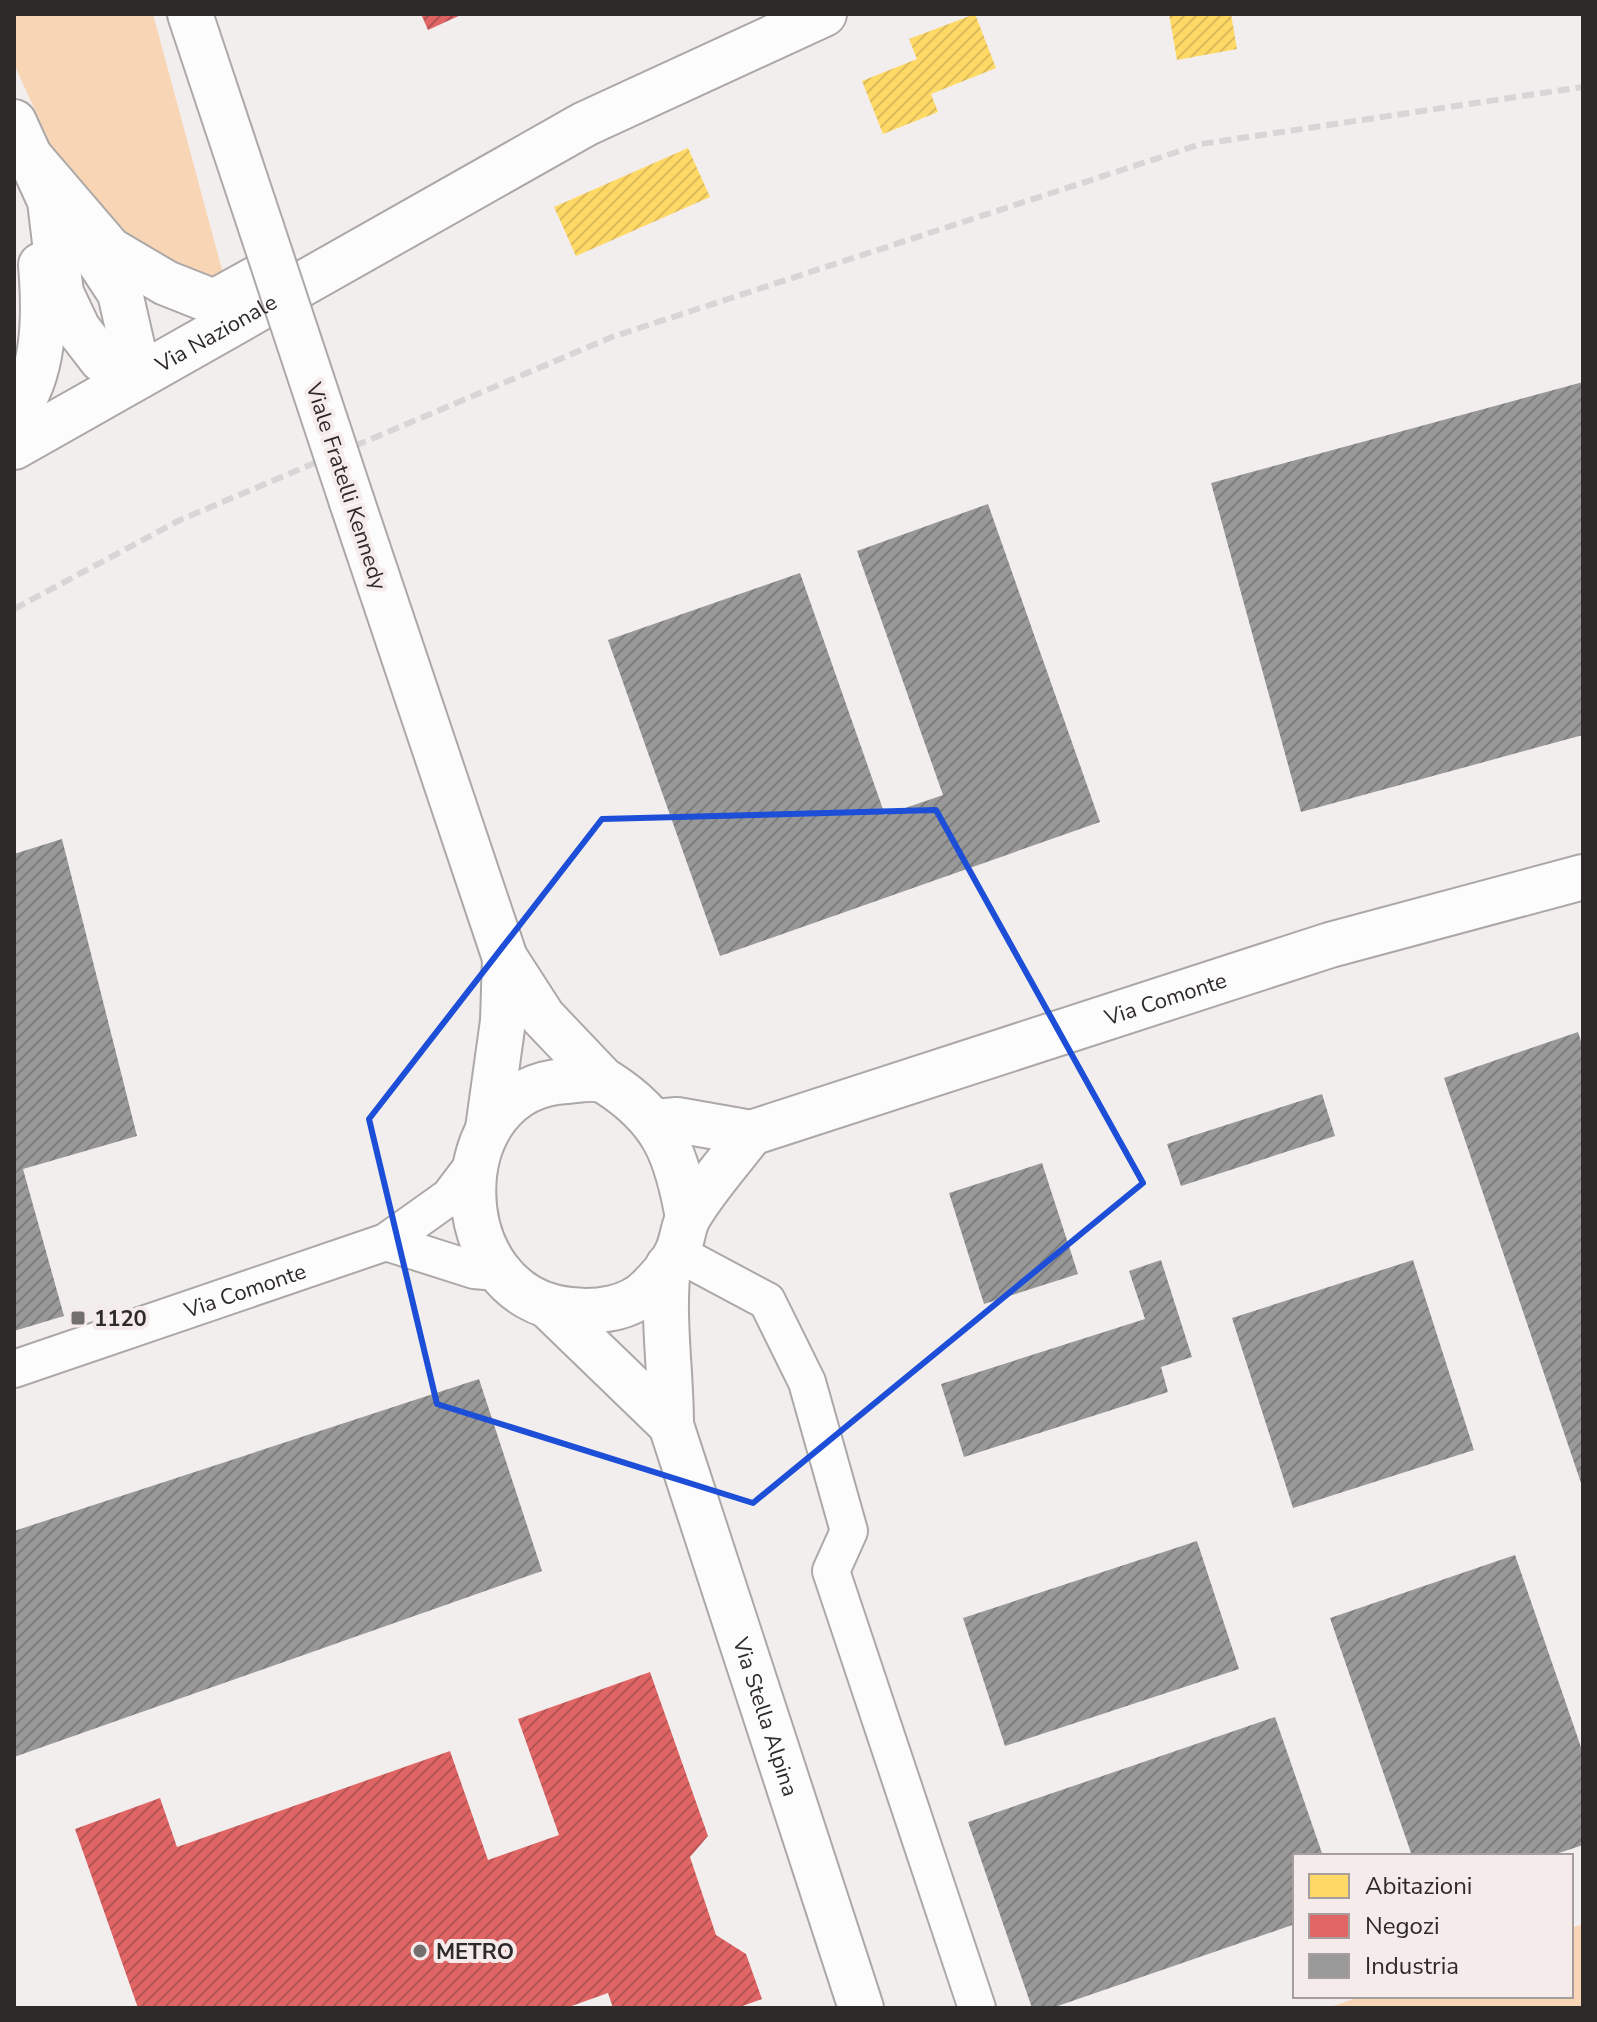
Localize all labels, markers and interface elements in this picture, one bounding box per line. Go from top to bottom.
street label: Via Nazionale [149,287,283,381]
street label: Viale Fratelli Kennedy [298,378,394,594]
street label: Via Comonte [1100,966,1231,1034]
street label: Via Comonte [179,1256,310,1326]
place label: 1120 [94,1304,147,1334]
marker: 1120 [69,1309,87,1327]
street label: Via Stella Alpina [725,1633,805,1800]
legend [1293,1854,1573,1998]
text: Abitazioni [1365,1870,1472,1902]
text: Negozi [1365,1910,1439,1942]
place label: METRO [436,1937,514,1967]
marker: METRO [411,1942,429,1960]
text: Industria [1365,1950,1459,1982]

